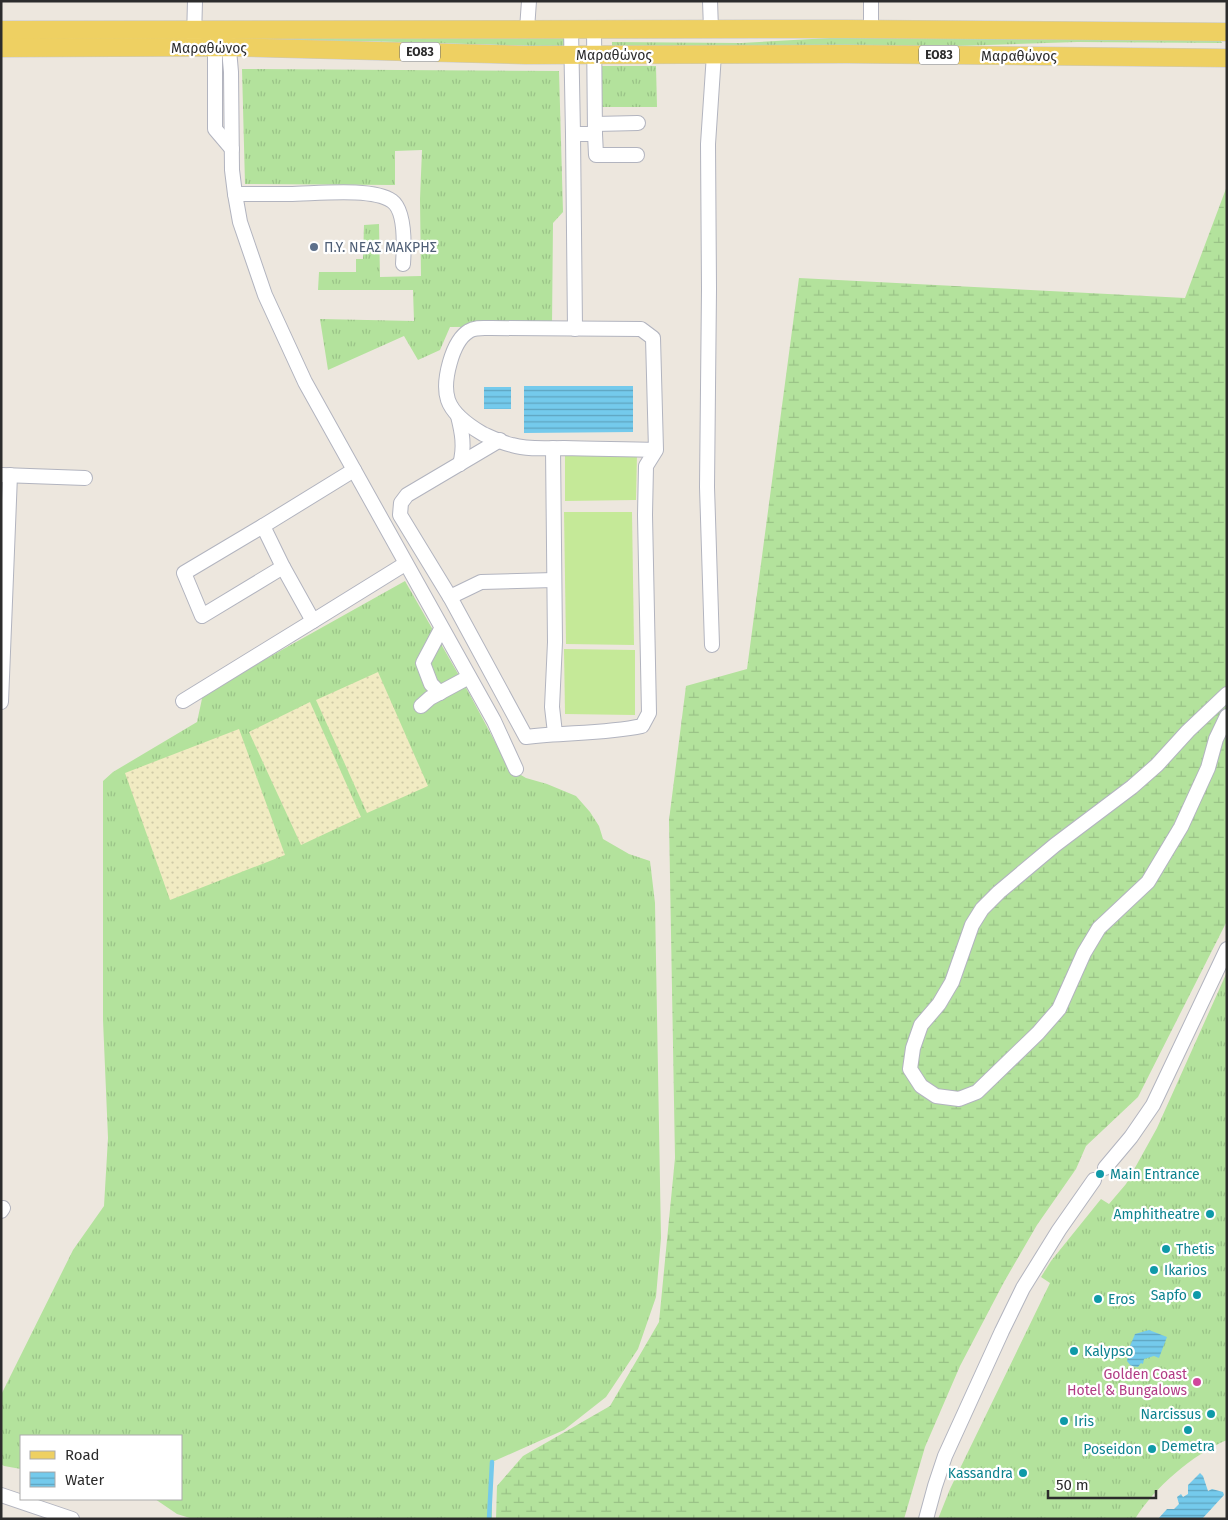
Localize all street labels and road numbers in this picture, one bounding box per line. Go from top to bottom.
street label: Μαραθώνος [171,40,247,57]
road number: ΕΟ83 [400,42,440,62]
road number: ΕΟ83 [919,46,959,64]
street label: Μαραθώνος [576,47,652,64]
street label: Μαραθώνος [981,48,1057,65]

